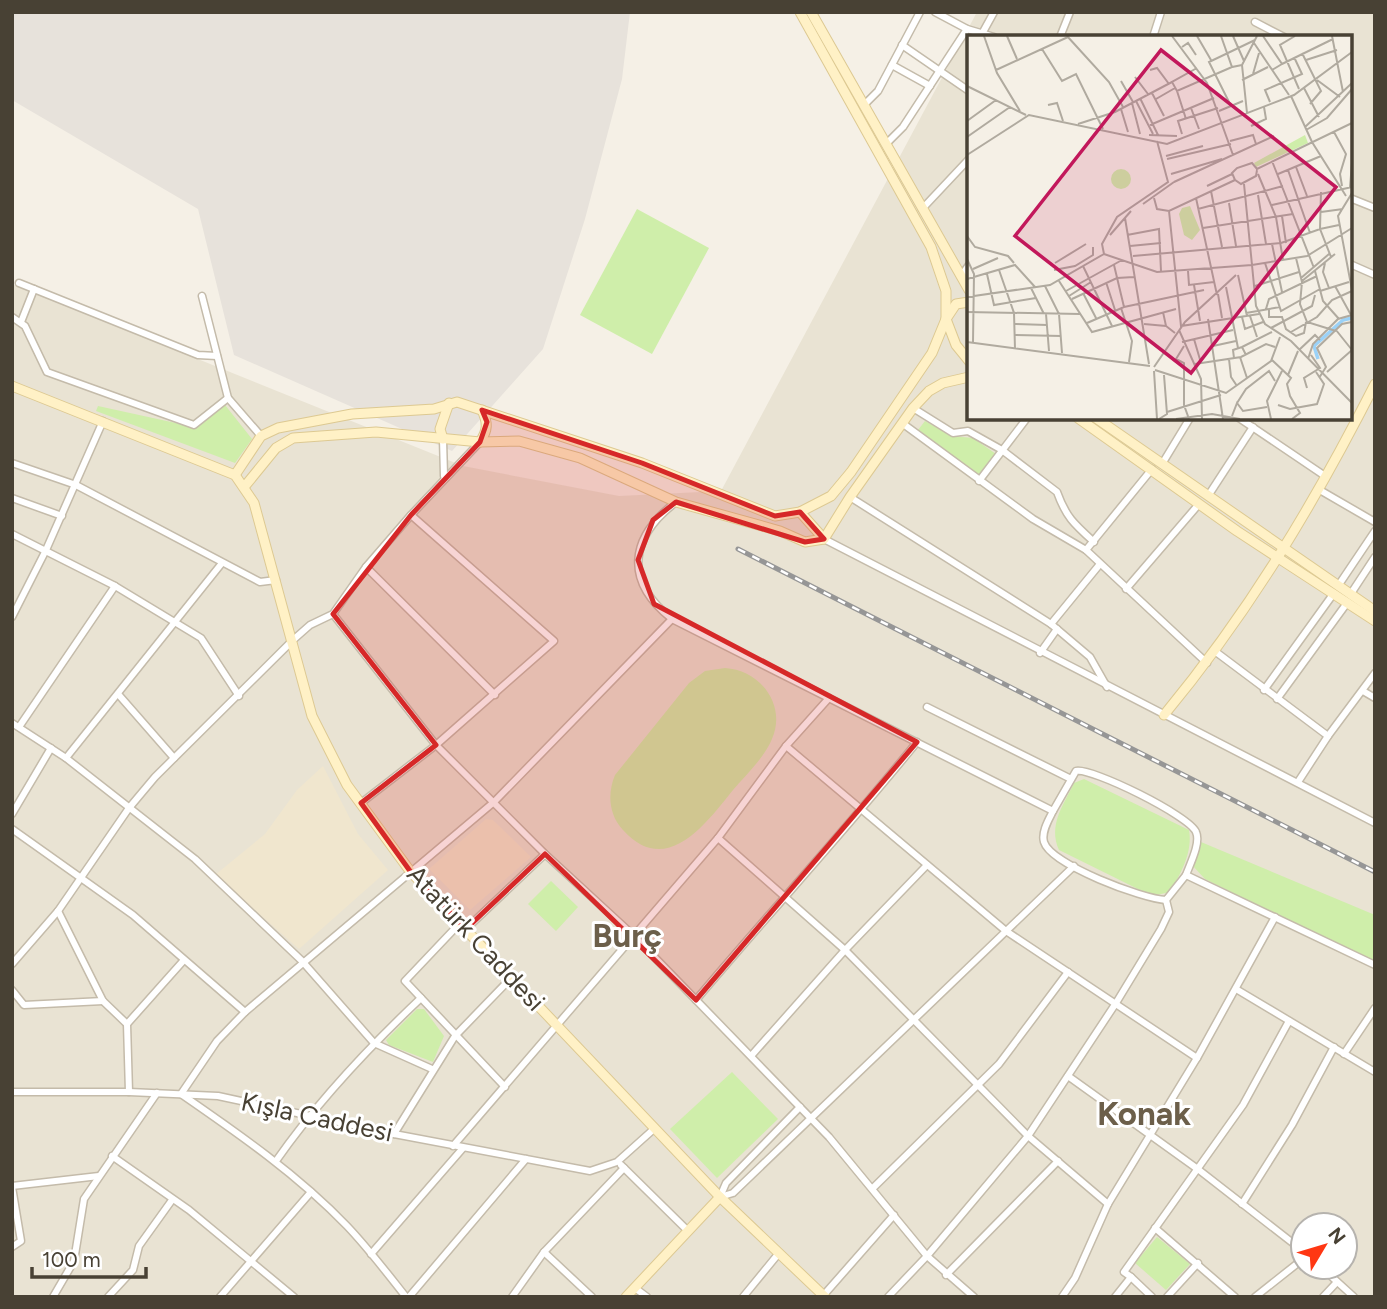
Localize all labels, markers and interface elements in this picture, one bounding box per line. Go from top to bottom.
inset map [967,35,1352,420]
street label: Atatürk Caddesi [400,858,552,1018]
district label: Burç [592,916,662,955]
street label: Kışla Caddesi [238,1085,396,1149]
district label: Konak [1097,1094,1191,1133]
north arrow [1289,1211,1359,1281]
text: N [1323,1223,1351,1249]
scale bar [32,1236,145,1280]
text: 100 m [42,1247,101,1272]

